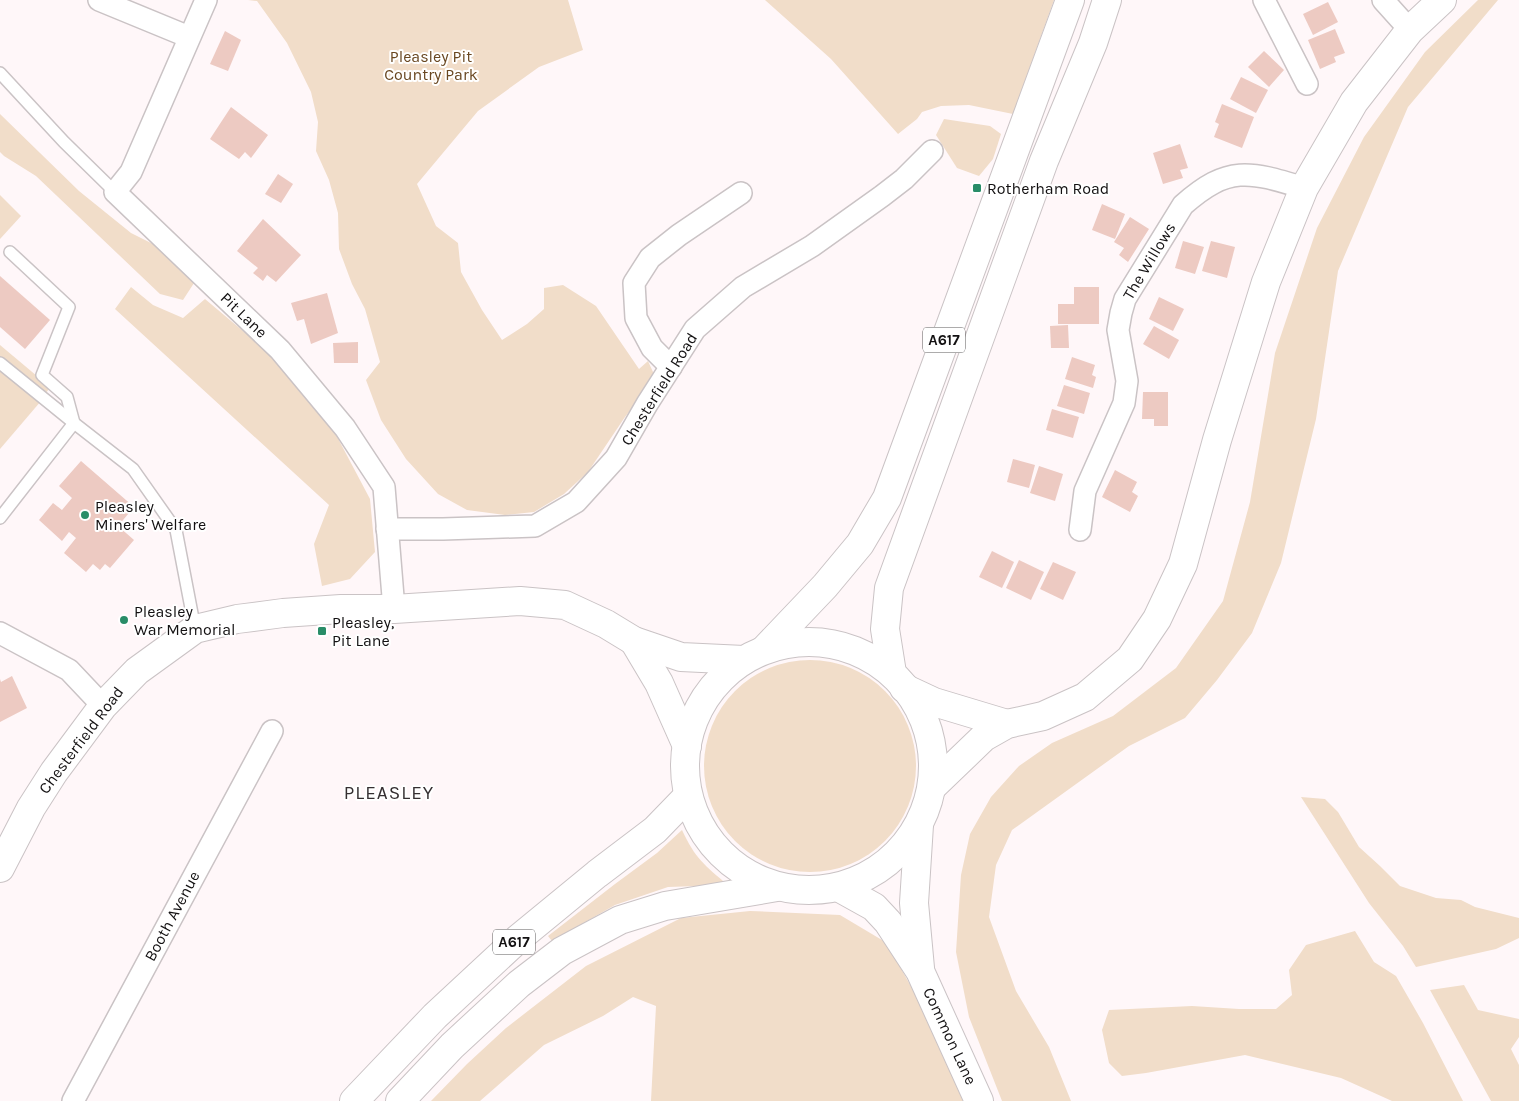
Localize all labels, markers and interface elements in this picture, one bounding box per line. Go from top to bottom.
park label: Pleasley Pit Country Park [384,47,478,84]
place label: Rotherham Road [987,179,1109,198]
marker: Rotherham Road [971,182,983,194]
street label: The Willows [1119,219,1179,303]
street label: Pit Lane [217,288,271,342]
road number: A617 [923,328,965,352]
street label: Chesterfield Road [617,329,701,449]
place label: Pleasley Miners' Welfare [95,497,206,534]
marker: Pleasley Miners' Welfare [79,509,91,521]
place label: Pleasley War Memorial [134,602,236,639]
place label: Pleasley, Pit Lane [332,613,394,650]
marker: Pleasley War Memorial [118,614,130,626]
marker: Pleasley, Pit Lane [316,625,328,637]
street label: Chesterfield Road [35,683,127,797]
district label: PLEASLEY [344,782,434,804]
street label: Booth Avenue [140,868,204,964]
road number: A617 [493,930,535,954]
street label: Common Lane [919,984,981,1088]

